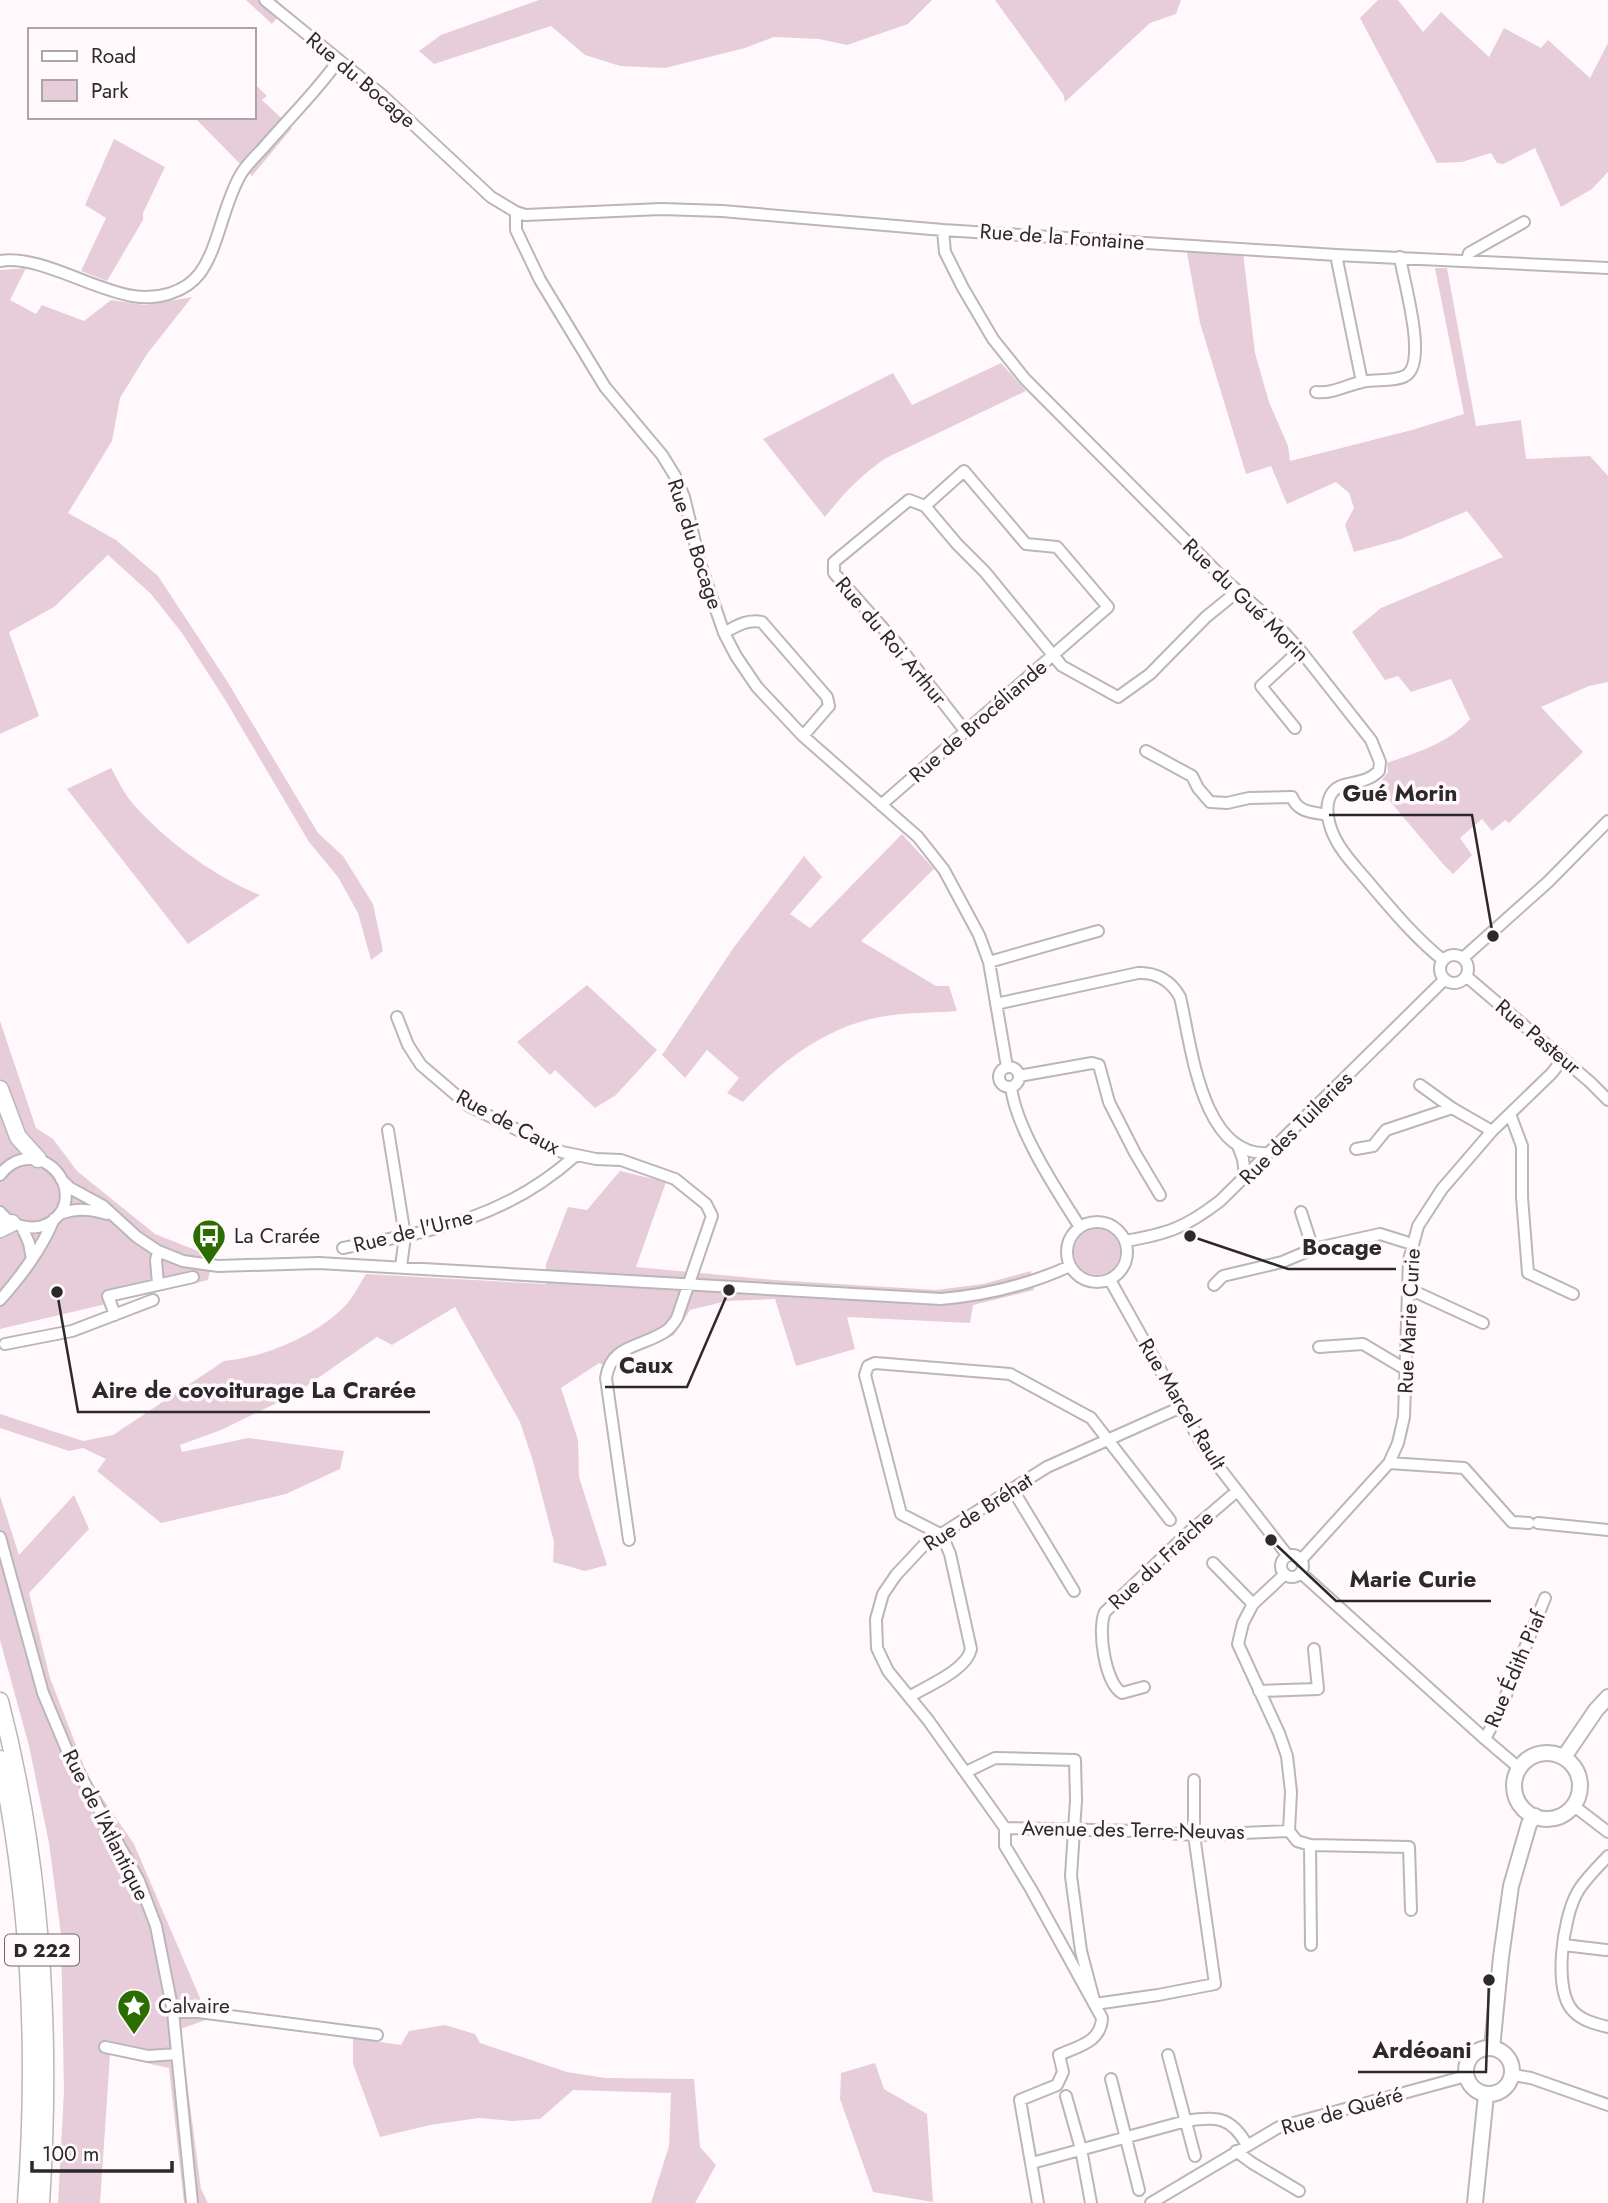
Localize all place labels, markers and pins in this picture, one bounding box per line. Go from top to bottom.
callout: Gué Morin [1329,771,1472,815]
bus stop icon: La Crarée [190,1217,228,1266]
place label: La Crarée [234,1221,320,1251]
callout: Bocage [1288,1225,1396,1269]
callout: Caux [605,1343,687,1387]
callout: Aire de covoiturage La Crarée [78,1368,430,1412]
callout: Marie Curie [1336,1557,1491,1601]
place icon: Calvaire [115,1987,153,2036]
place label: Calvaire [158,1991,230,2021]
callout: Ardéoani [1358,2028,1486,2072]

